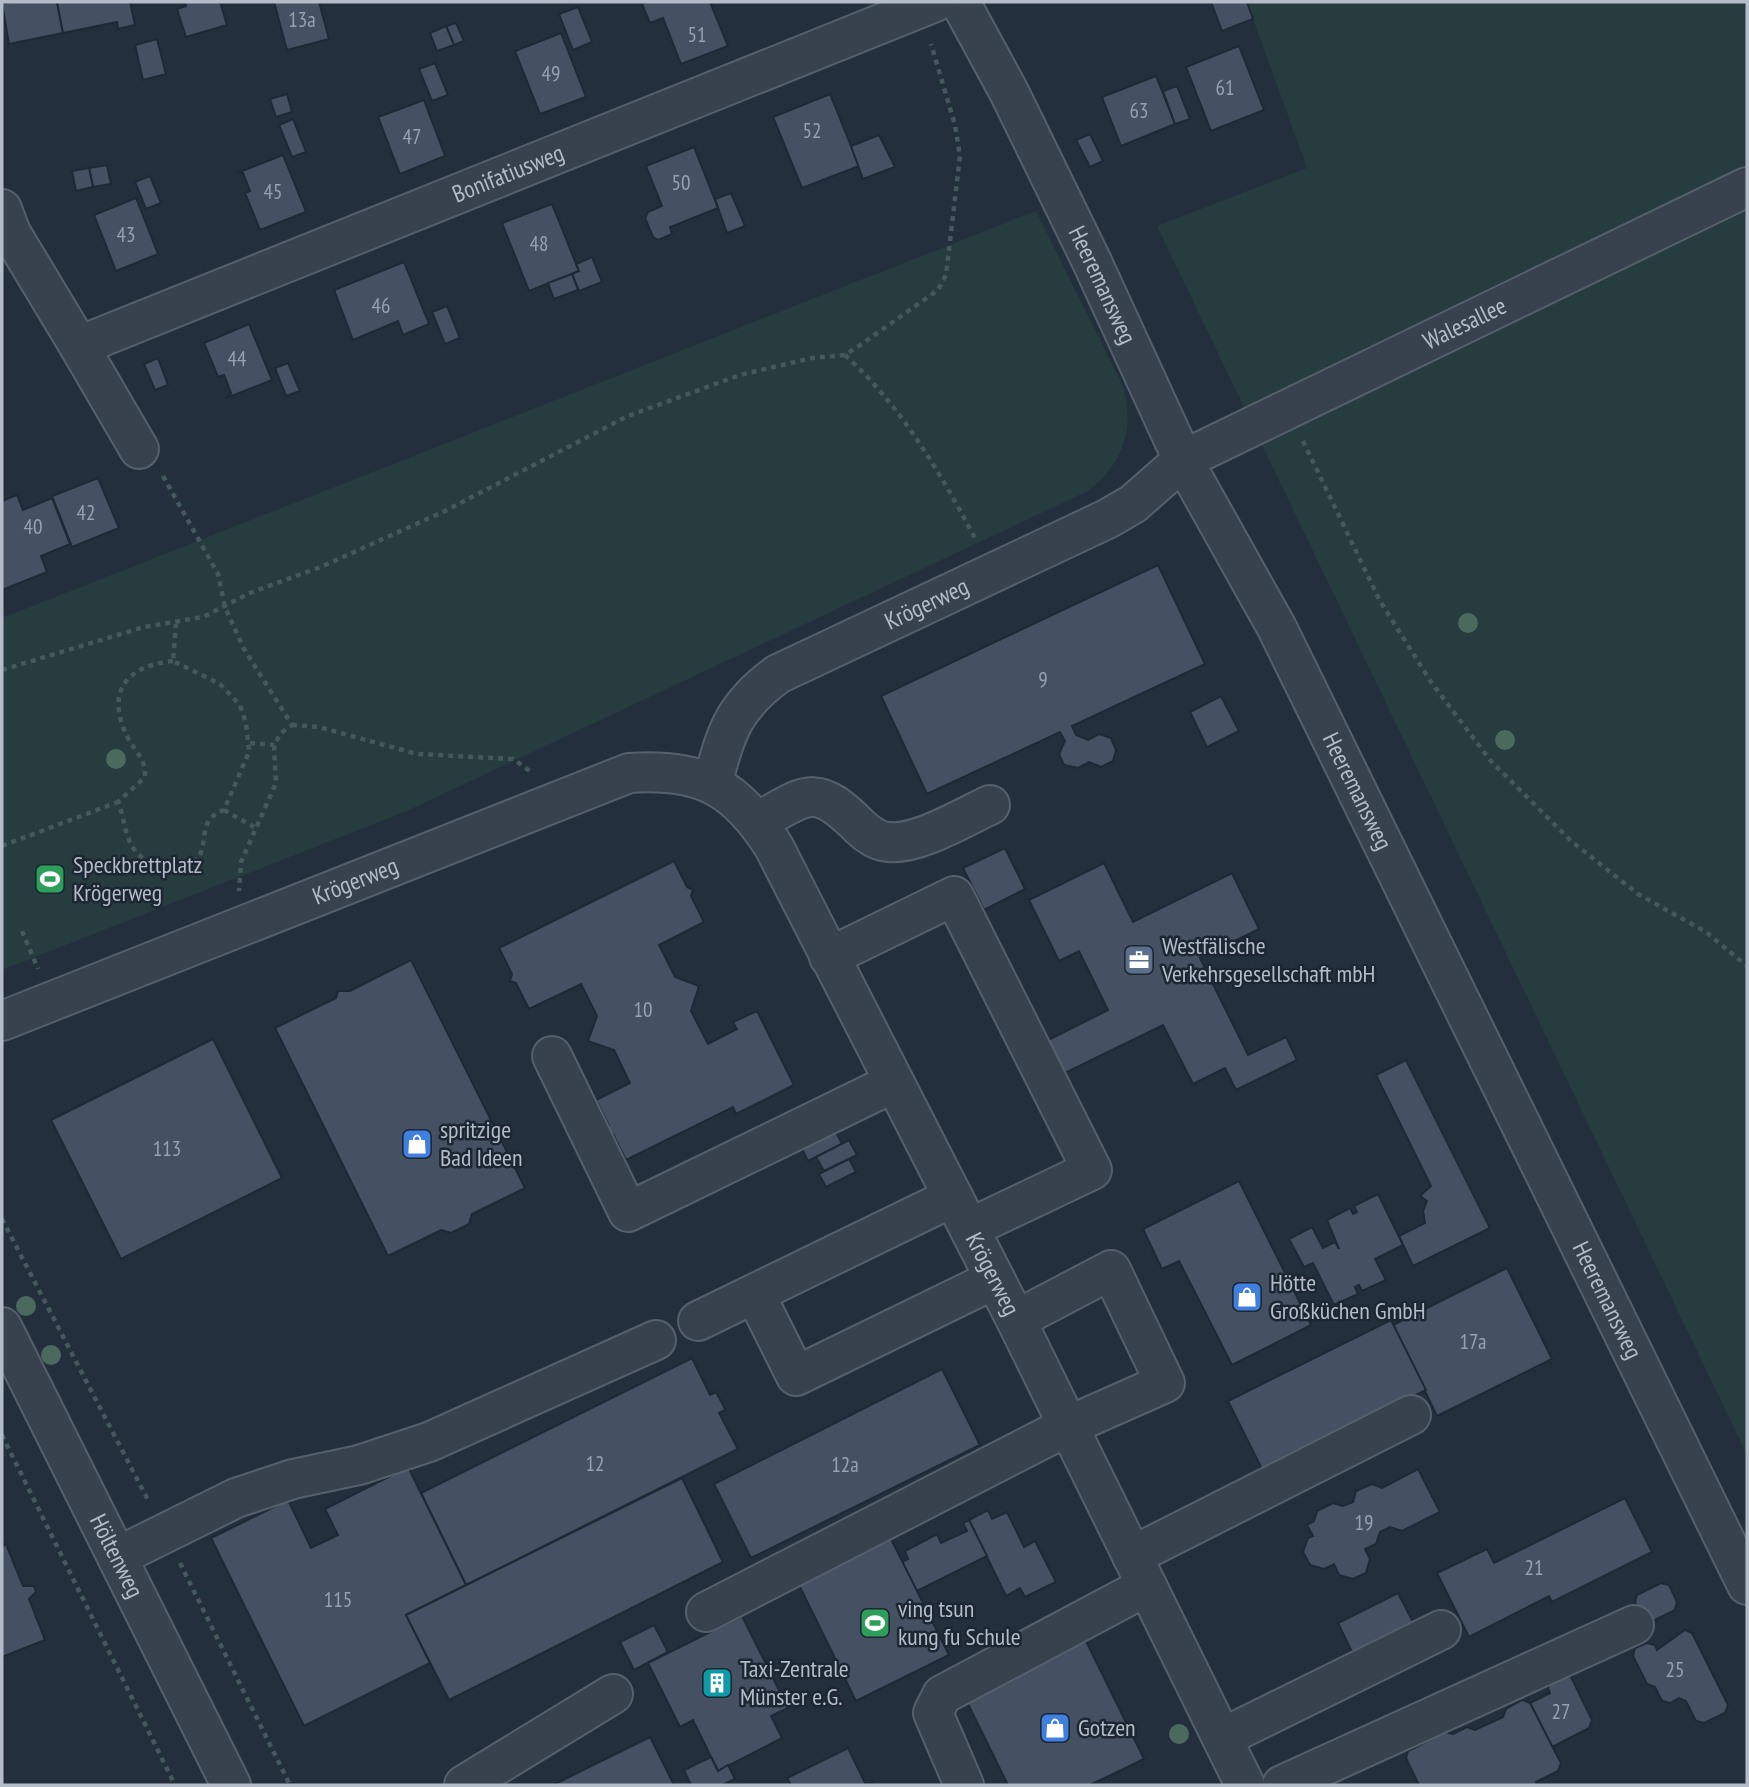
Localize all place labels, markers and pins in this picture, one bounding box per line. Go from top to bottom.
place label: Speckbrettplatz Krögerweg [73,849,202,908]
sports icon: Speckbrettplatz Krögerweg [33,862,67,896]
place label: Westfälische Verkehrsgesellschaft mbH [1161,930,1375,989]
office icon: Westfälische Verkehrsgesellschaft mbH [1122,943,1156,977]
place label: spritzige Bad Ideen [440,1114,523,1173]
shop icon: spritzige Bad Ideen [400,1127,434,1161]
place label: Hötte Großküchen GmbH [1270,1267,1426,1326]
shop icon: Hötte Großküchen GmbH [1230,1280,1264,1314]
place label: ving tsun kung fu Schule [898,1593,1021,1652]
sports icon: ving tsun kung fu Schule [858,1606,892,1640]
place label: Taxi-Zentrale Münster e.G. [740,1653,849,1712]
building icon: Taxi-Zentrale Münster e.G. [700,1666,734,1700]
shop icon: Gotzen [1038,1711,1072,1745]
place label: Gotzen [1078,1712,1136,1743]

